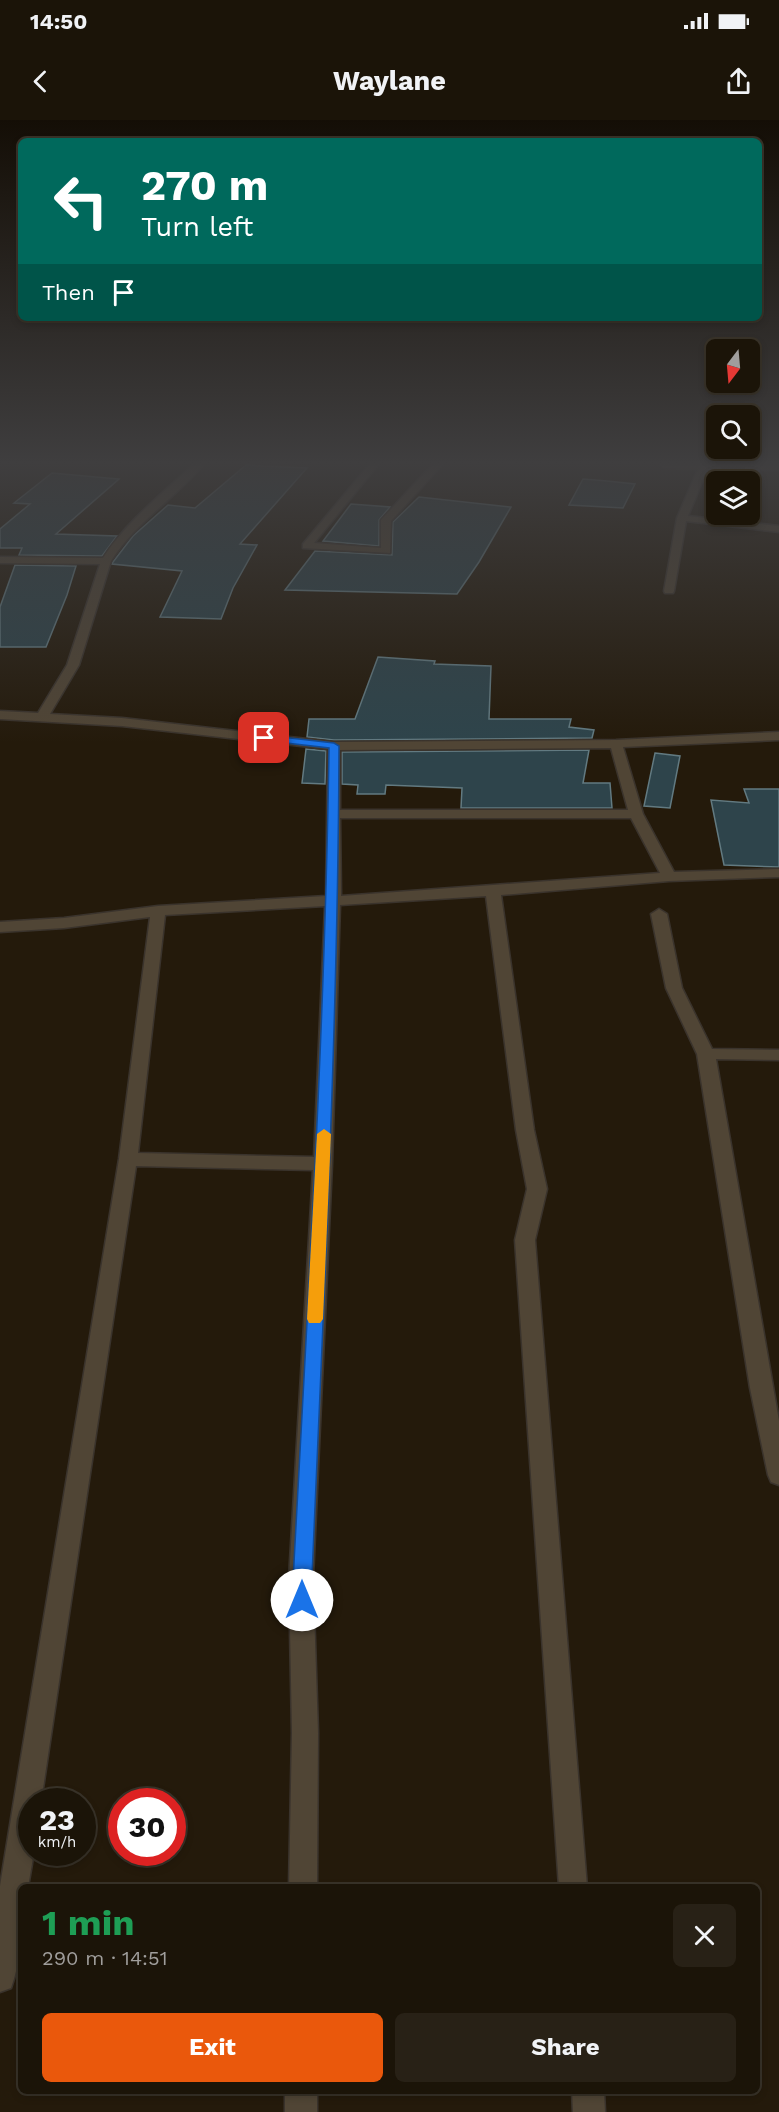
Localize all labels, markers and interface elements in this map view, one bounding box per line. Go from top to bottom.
text: 14:50 [30,9,87,34]
icon: back [24,65,57,98]
text: Waylane [333,65,446,97]
icon: share [722,65,755,98]
text: 270 m [141,161,268,210]
icon: left [42,162,120,240]
text: Turn left [141,211,253,243]
icon: arrive [107,276,140,309]
text: Then [42,280,95,305]
north arrow [706,339,760,393]
map controls [706,339,760,525]
button: search [706,405,760,459]
button: layers [706,471,760,525]
pin [238,712,289,763]
icon: arrive [247,721,280,754]
position arrow [270,1568,334,1632]
speed limit sign: 30 [108,1788,186,1866]
text: 23 [39,1802,75,1837]
text: km/h [38,1833,76,1851]
text: 1 min [42,1902,134,1944]
button: close [673,1904,736,1967]
text: 290 m · 14:51 [42,1946,167,1970]
button: Exit [42,2013,383,2082]
button: Share [395,2013,736,2082]

